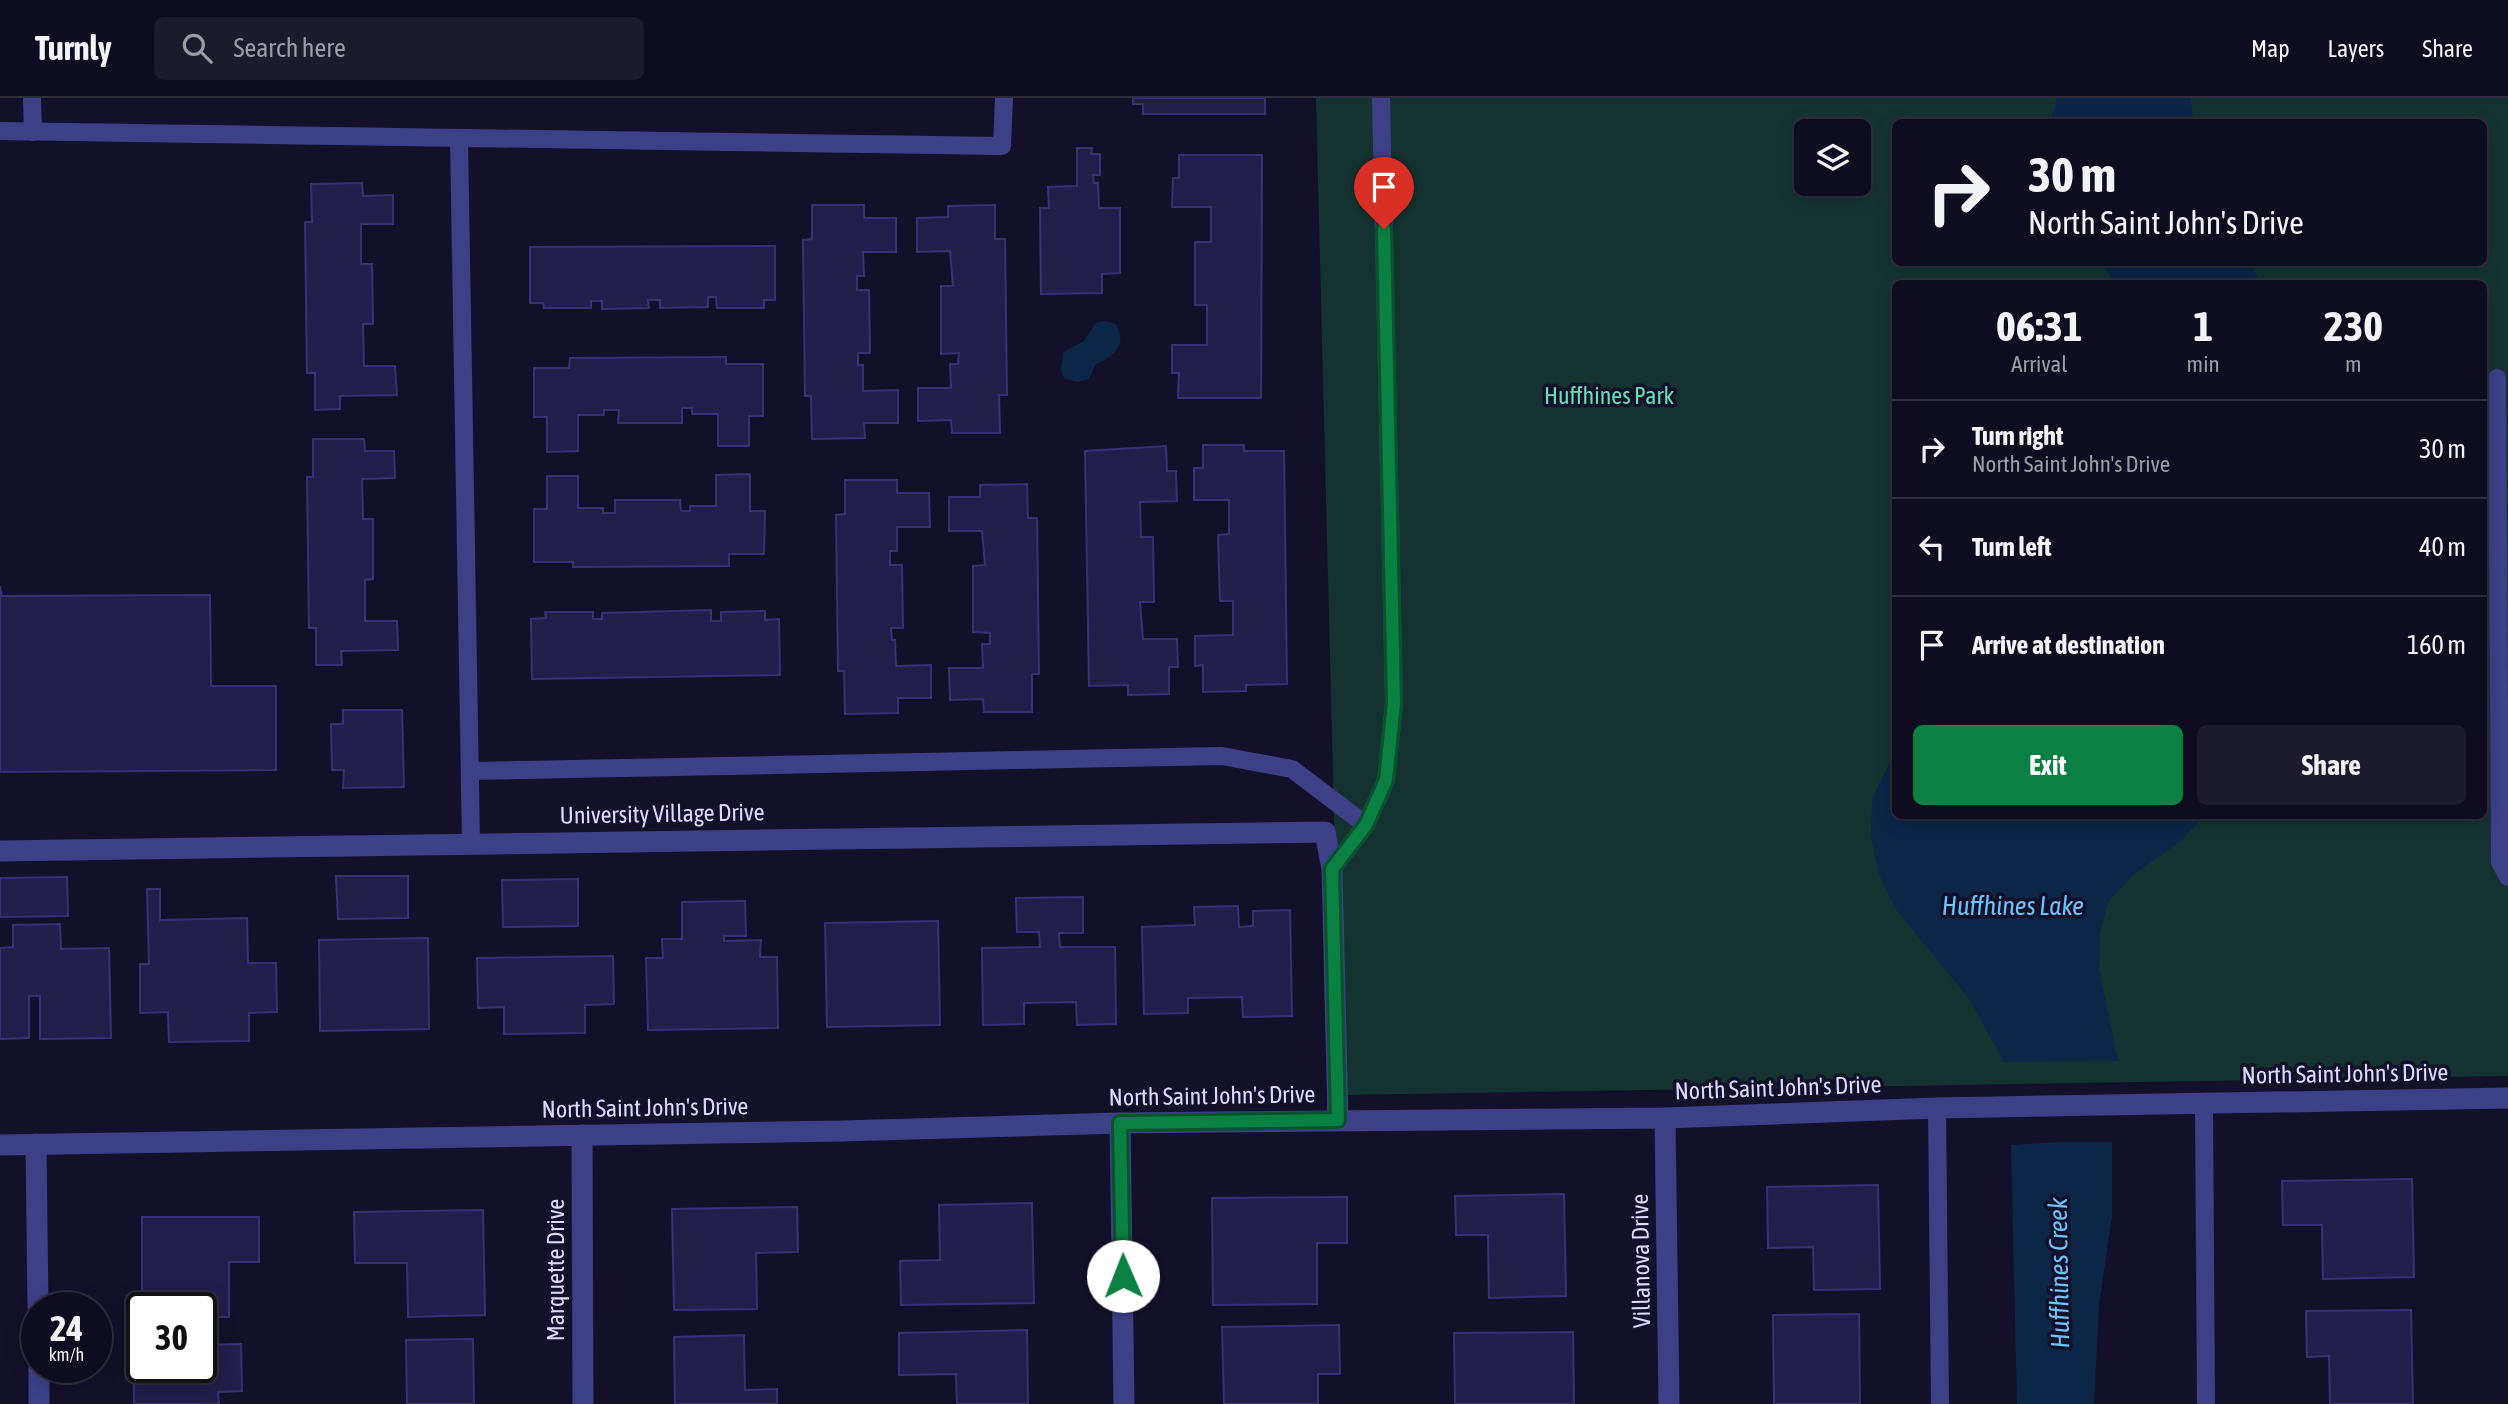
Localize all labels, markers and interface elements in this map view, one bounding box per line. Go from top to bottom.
search box [154,17,644,80]
text: Turnly [35,29,112,67]
icon: search [178,29,216,67]
text: Search here [234,33,346,63]
text: Map [2251,35,2290,62]
text: Layers [2328,35,2384,62]
text: Share [2422,35,2473,62]
map controls [1794,119,1871,196]
button: layers [1794,119,1871,196]
text: 30 m [2028,146,2116,202]
icon: right [1913,147,2004,238]
pin [1354,157,1414,229]
icon: arrive [1365,168,1403,206]
text: North Saint John's Drive [2028,204,2304,241]
text: 06:31 [1996,302,2083,350]
text: 1 [2193,302,2213,350]
text: 230 [2324,302,2383,350]
text: Arrival [2011,351,2067,377]
text: min [2187,351,2220,377]
text: m [2345,351,2362,377]
park label: Huffhines Park [1544,382,1674,409]
text: Turn right [1972,421,2063,451]
icon: right [1913,430,1951,468]
text: 30 m [2419,434,2466,464]
text: North Saint John's Drive [1972,451,2170,477]
icon: left [1913,528,1951,566]
text: Turn left [1972,532,2052,562]
text: 40 m [2419,532,2466,562]
icon: arrive [1913,626,1951,664]
text: Arrive at destination [1972,630,2165,660]
text: 160 m [2407,630,2466,660]
button: Exit [1913,725,2183,805]
button: Share [2197,725,2466,805]
street label: University Village Drive [559,798,765,829]
water label: Huffhines Lake [1942,891,2084,921]
street label: North Saint John's Drive [2241,1058,2449,1089]
street label: North Saint John's Drive [1674,1070,1882,1105]
street label: North Saint John's Drive [1108,1080,1316,1111]
street label: North Saint John's Drive [541,1092,749,1123]
street label: Villanova Drive [1626,1194,1655,1328]
water label: Huffhines Creek [2043,1197,2075,1349]
street label: Marquette Drive [542,1199,569,1341]
position arrow [1086,1239,1160,1313]
speed limit sign: 30 [126,1292,217,1383]
text: 24 [50,1308,83,1348]
text: km/h [49,1344,84,1365]

